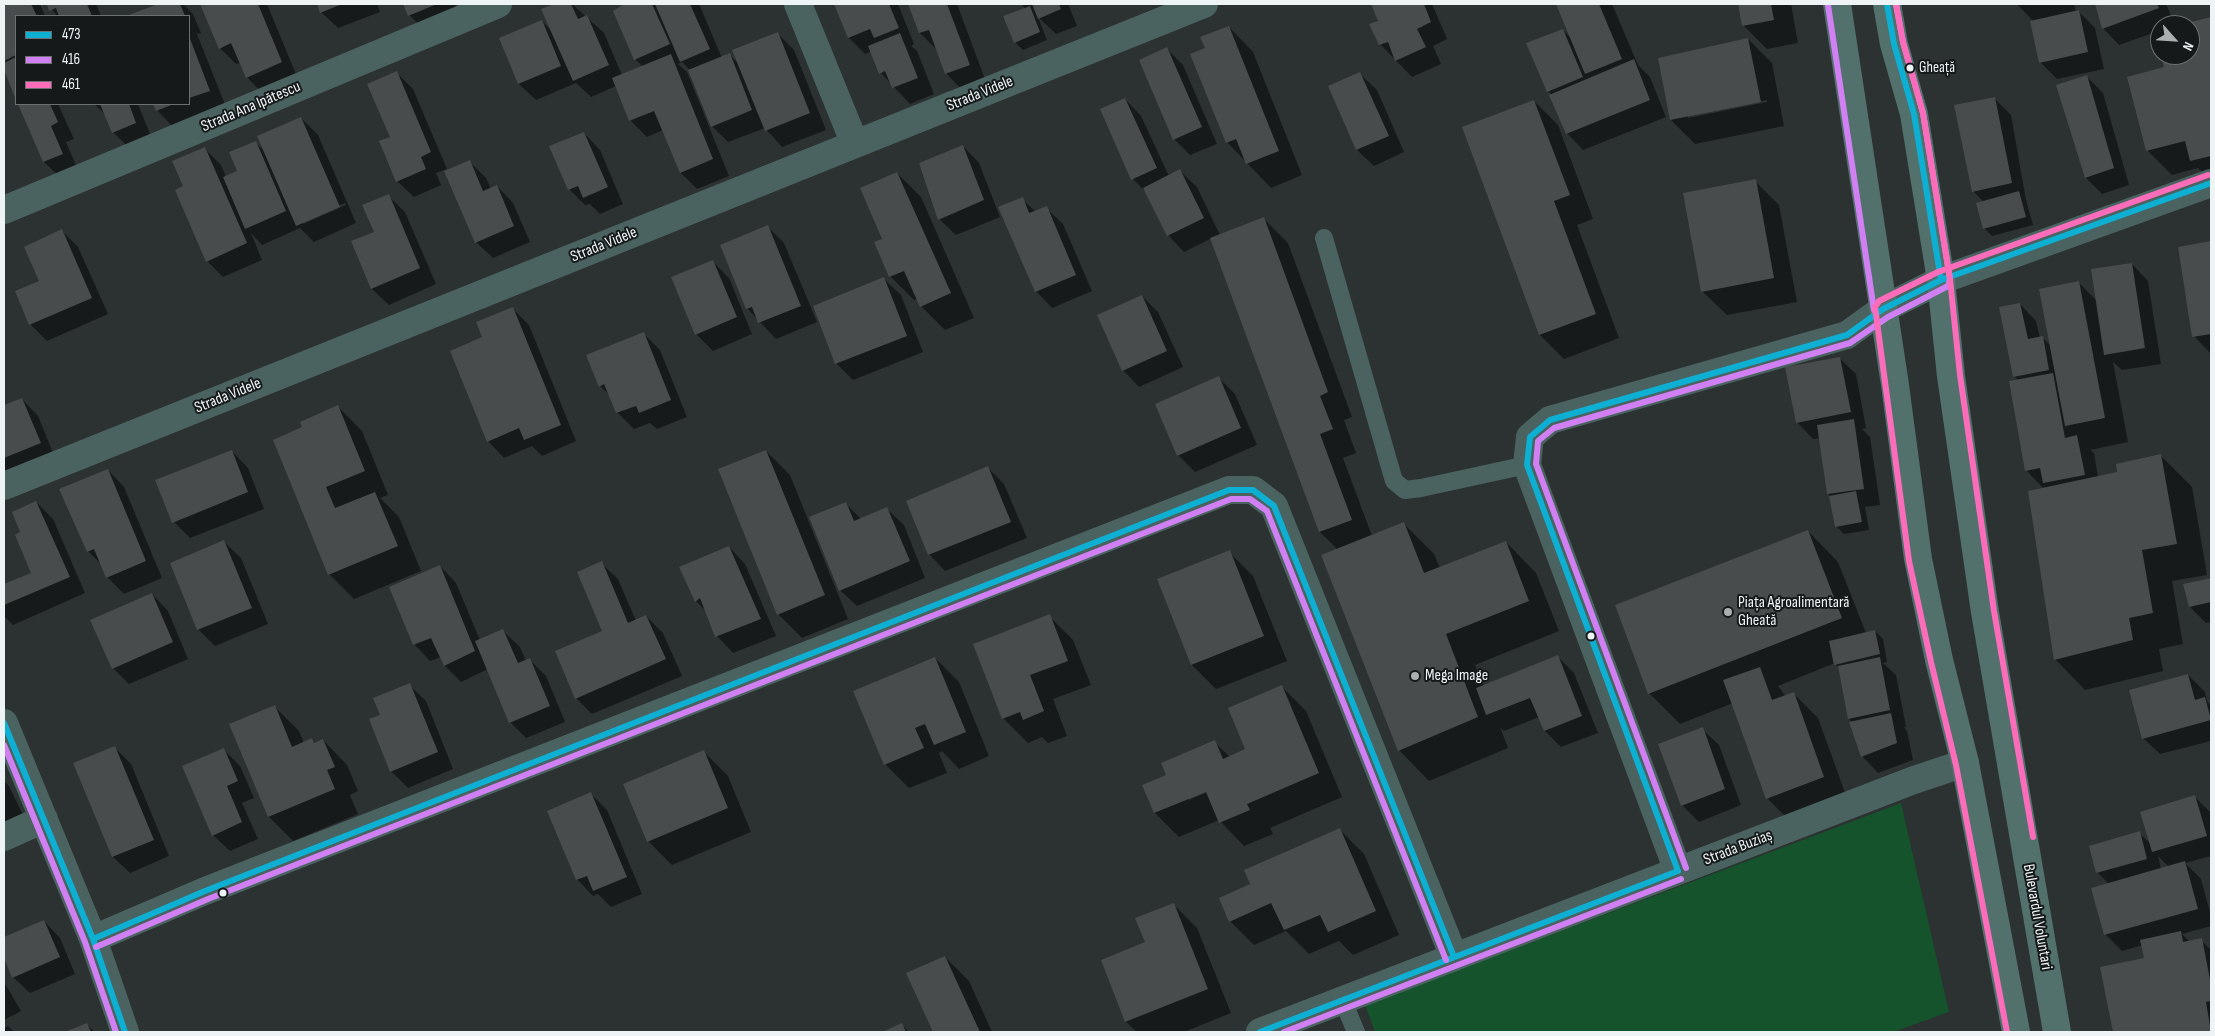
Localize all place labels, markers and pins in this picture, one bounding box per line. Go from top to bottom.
place label: Gheață [1919,59,1955,77]
marker: Gheață [1905,63,1915,73]
place label: Piața Agroalimentară Gheată [1738,593,1849,631]
marker: Piața Agroalimentară Gheată [1722,606,1734,618]
unlabelled marker [1586,631,1596,641]
place label: Mega Image [1425,666,1488,686]
marker: Mega Image [1409,670,1421,682]
unlabelled marker [218,888,228,898]

